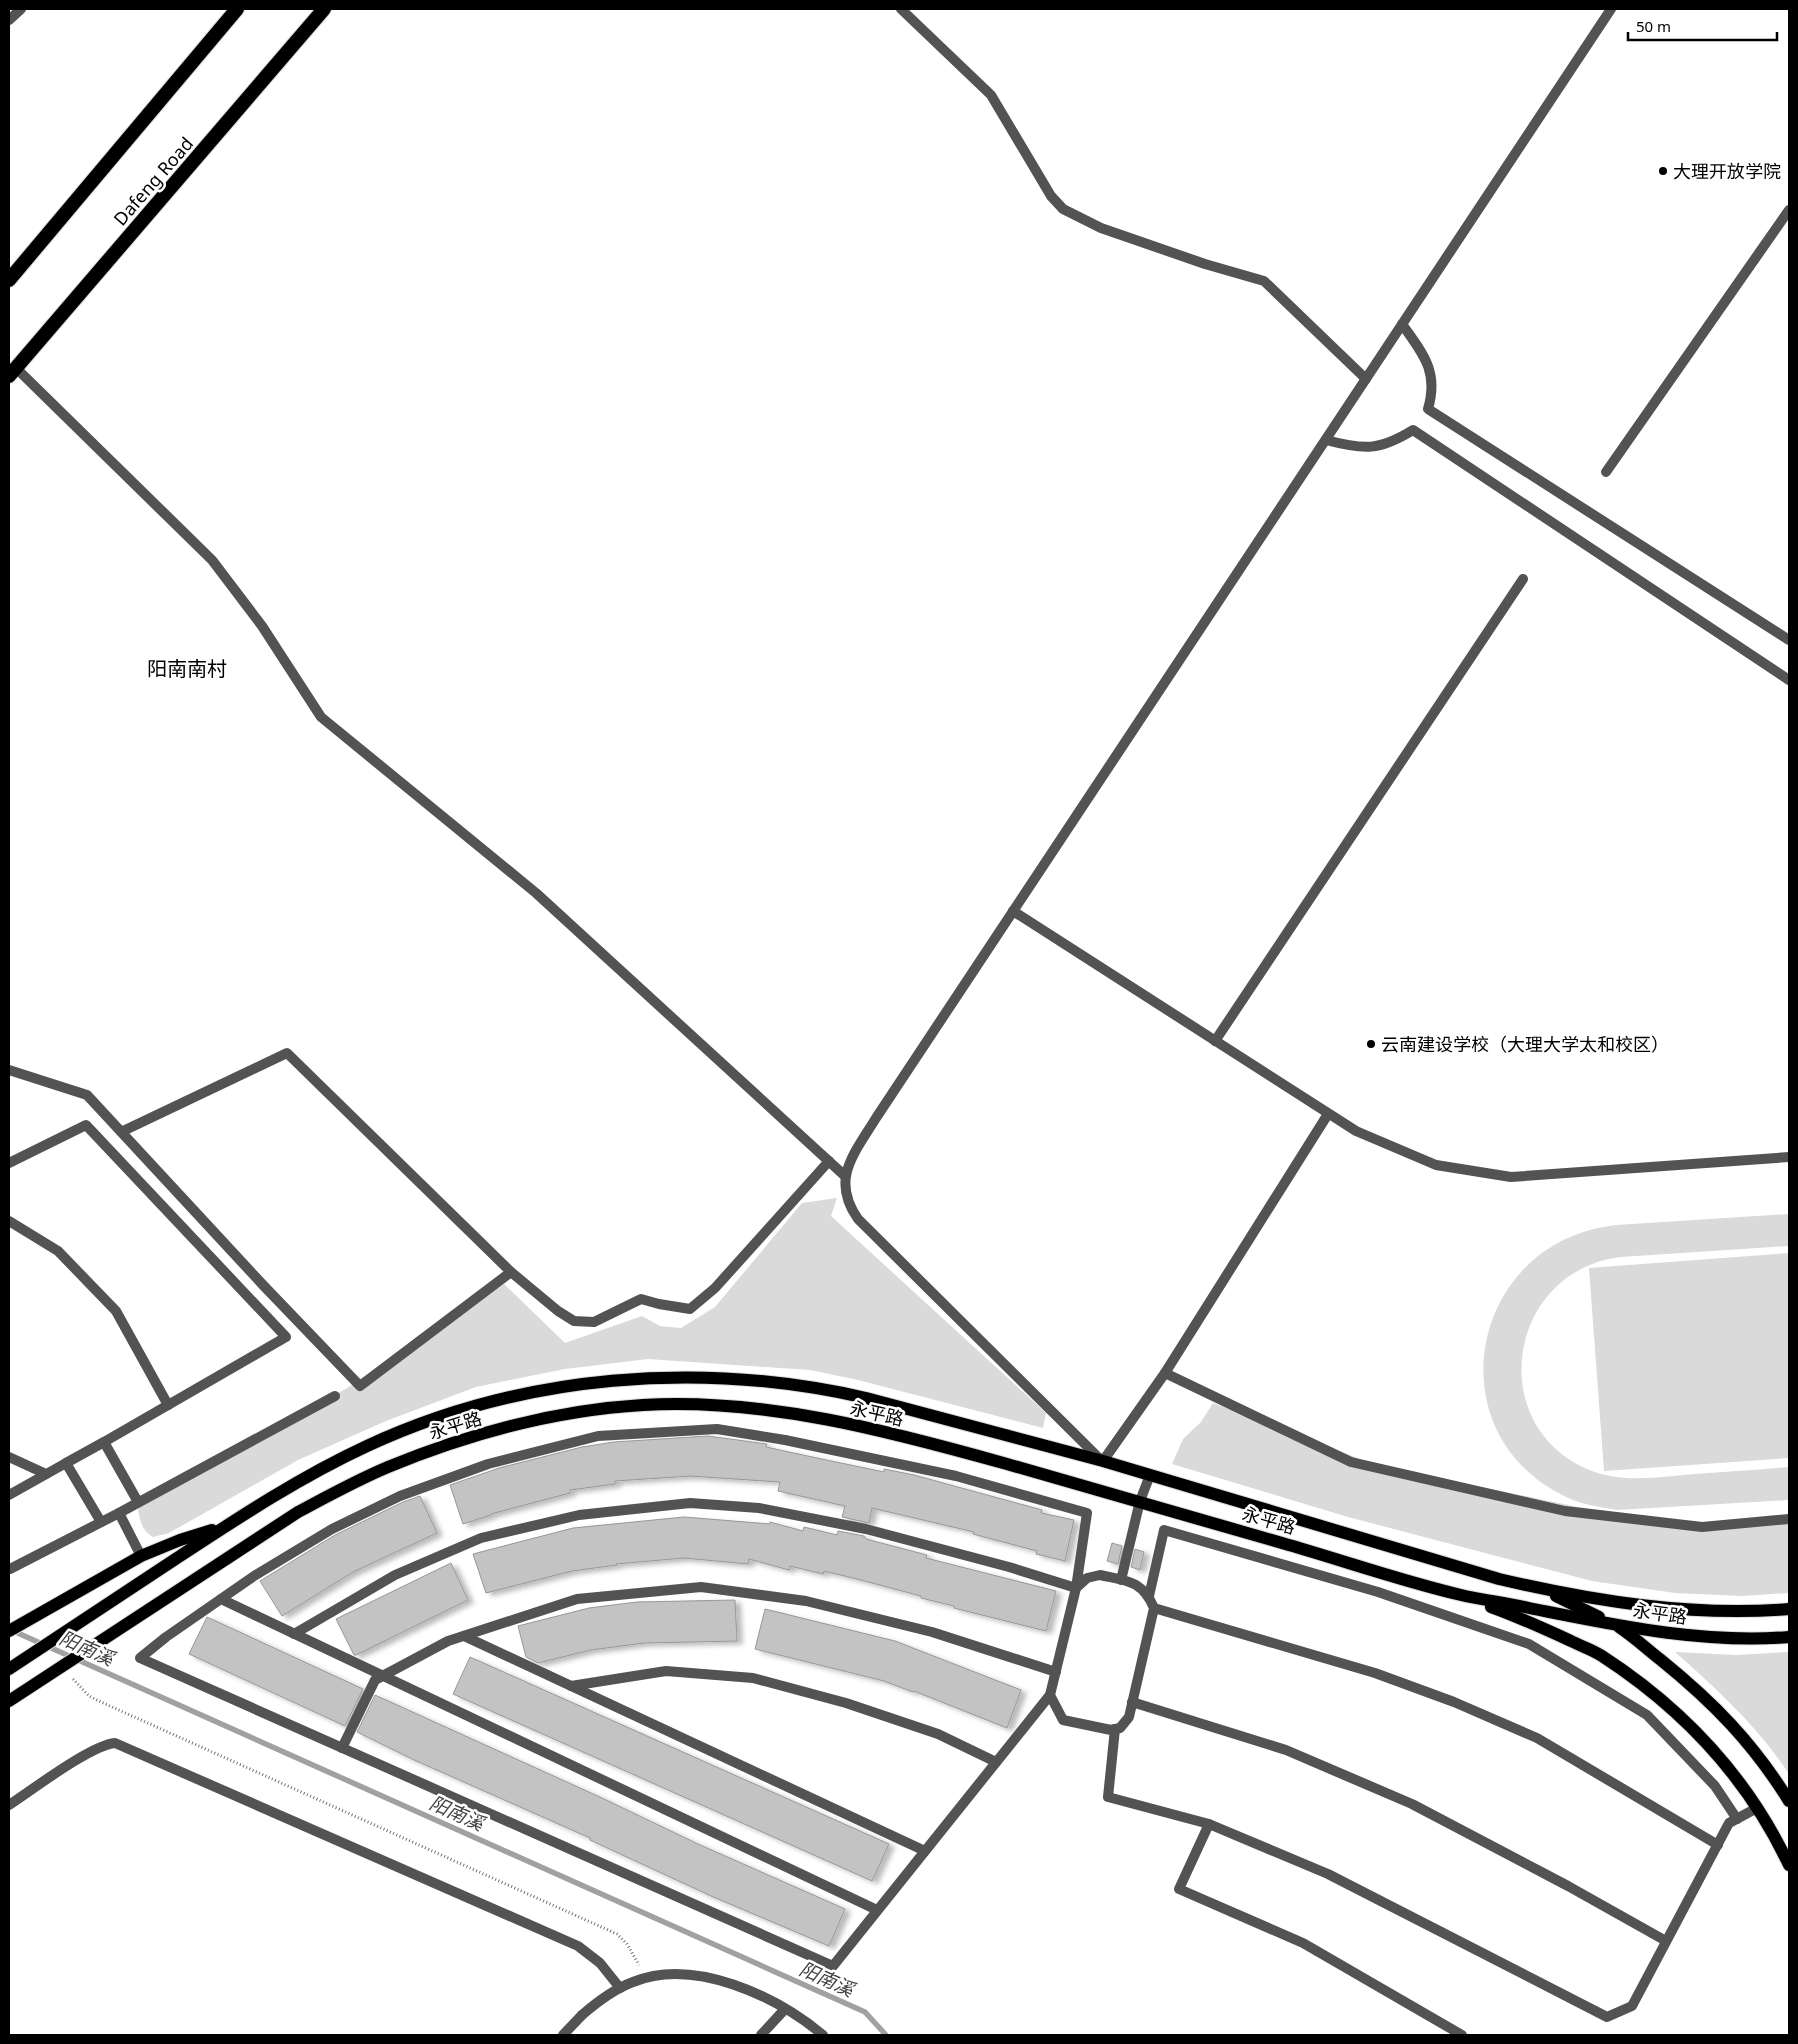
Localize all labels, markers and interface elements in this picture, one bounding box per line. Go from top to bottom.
scale bar [1628,10,1777,42]
text: 50 m [1636,16,1671,36]
street label: Dafeng Road [108,132,198,230]
place label: 大理开放学院 [1673,159,1781,183]
marker: 大理开放学院 [1657,165,1669,177]
district label: 阳南南村 [147,655,227,682]
place label: 云南建设学校（大理大学太和校区） [1381,1032,1669,1056]
marker: 云南建设学校（大理大学太和校区） [1365,1038,1377,1050]
street label: 永平路 [848,1395,906,1431]
street label: 永平路 [426,1406,484,1444]
street label: 永平路 [1240,1501,1298,1539]
street label: 永平路 [1632,1597,1688,1629]
water label: 阳南溪 [56,1625,120,1672]
water label: 阳南溪 [426,1790,490,1837]
water label: 阳南溪 [796,1956,860,2003]

